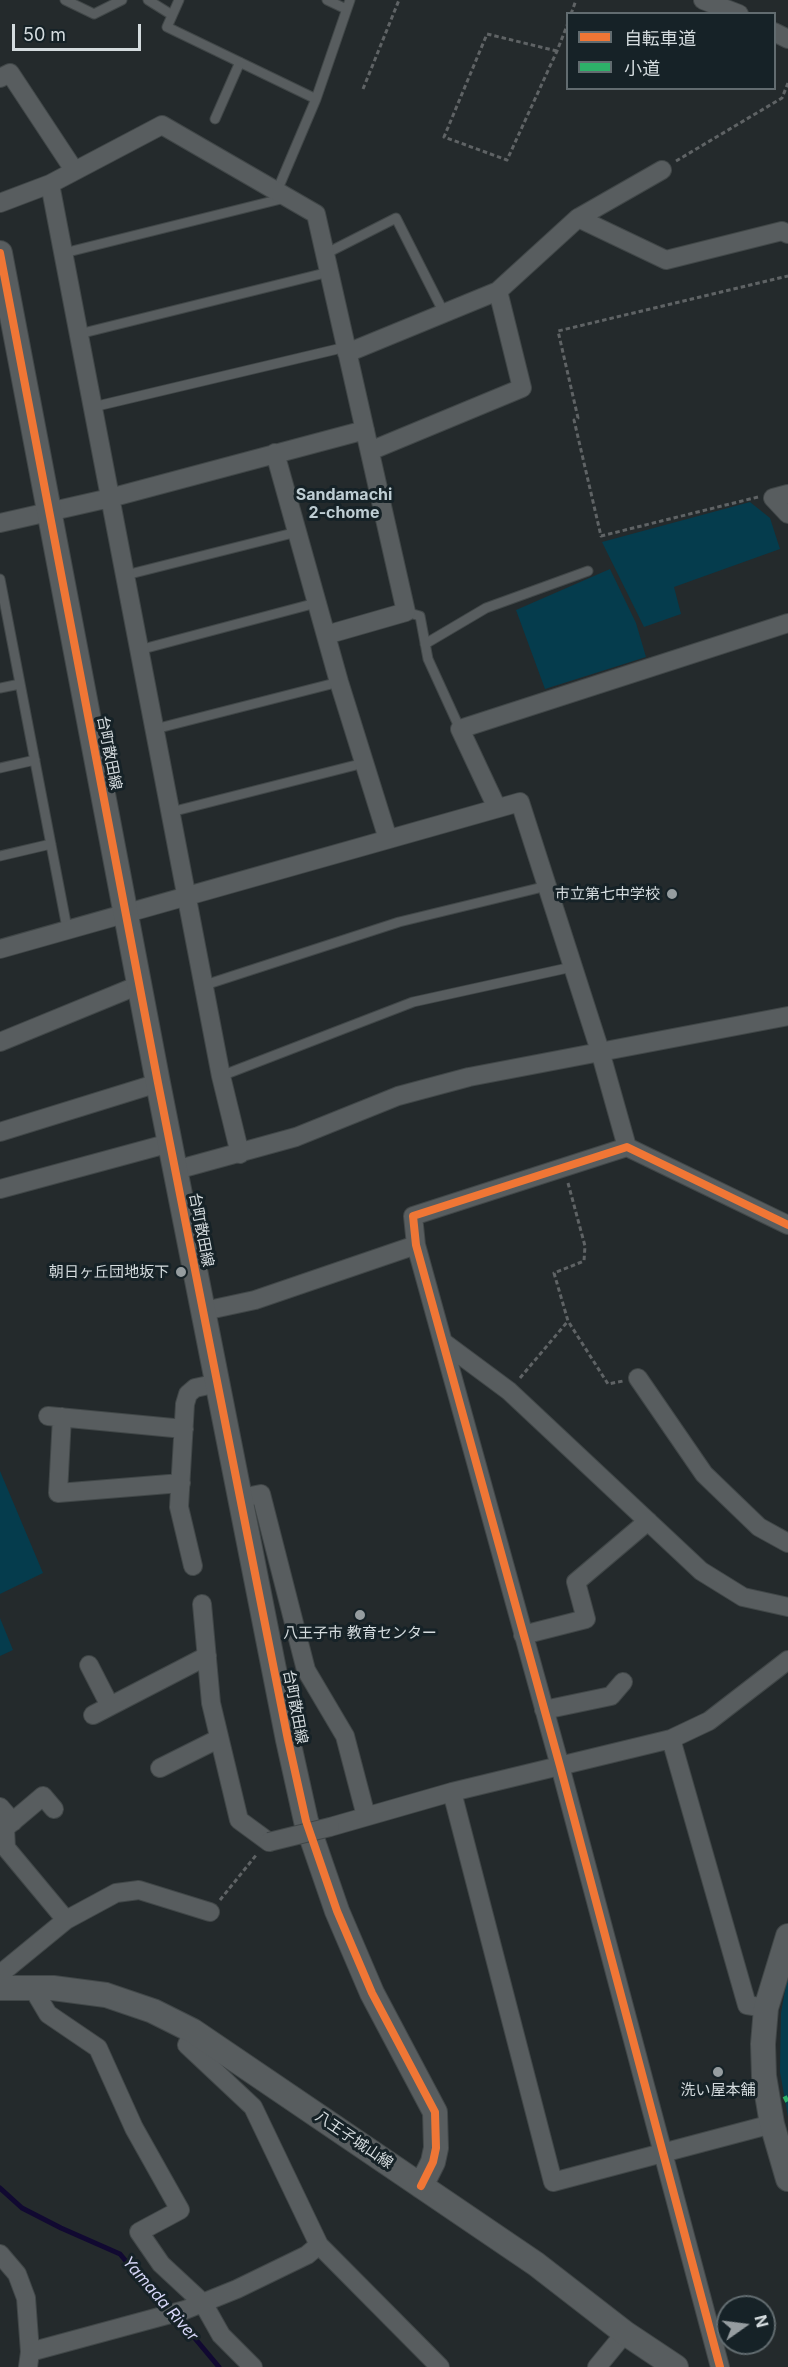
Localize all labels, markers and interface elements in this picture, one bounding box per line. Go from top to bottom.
scale bar [15,12,144,50]
legend [566,12,776,90]
text: 50 m [23,24,66,45]
text: 自転車道 [624,28,696,49]
text: 小道 [624,58,660,79]
district label: Sandamachi 2-chome [296,485,392,523]
street label: 台町散田線 [93,714,125,792]
place label: 市立第七中学校 [555,885,660,903]
marker: 市立第七中学校 [665,887,679,901]
street label: 台町散田線 [185,1191,217,1269]
place label: 朝日ヶ丘団地坂下 [49,1263,169,1281]
marker: 朝日ヶ丘団地坂下 [174,1265,188,1279]
marker: 八王子市 教育センター [353,1608,367,1622]
place label: 八王子市 教育センター [283,1624,437,1642]
street label: 台町散田線 [279,1668,311,1746]
marker: 洗い屋本舗 [711,2065,725,2079]
place label: 洗い屋本舗 [681,2081,755,2099]
street label: 八王子城山線 [312,2107,396,2173]
water label: Yamada River [118,2253,202,2345]
north arrow [716,2295,776,2355]
text: N [750,2313,773,2329]

